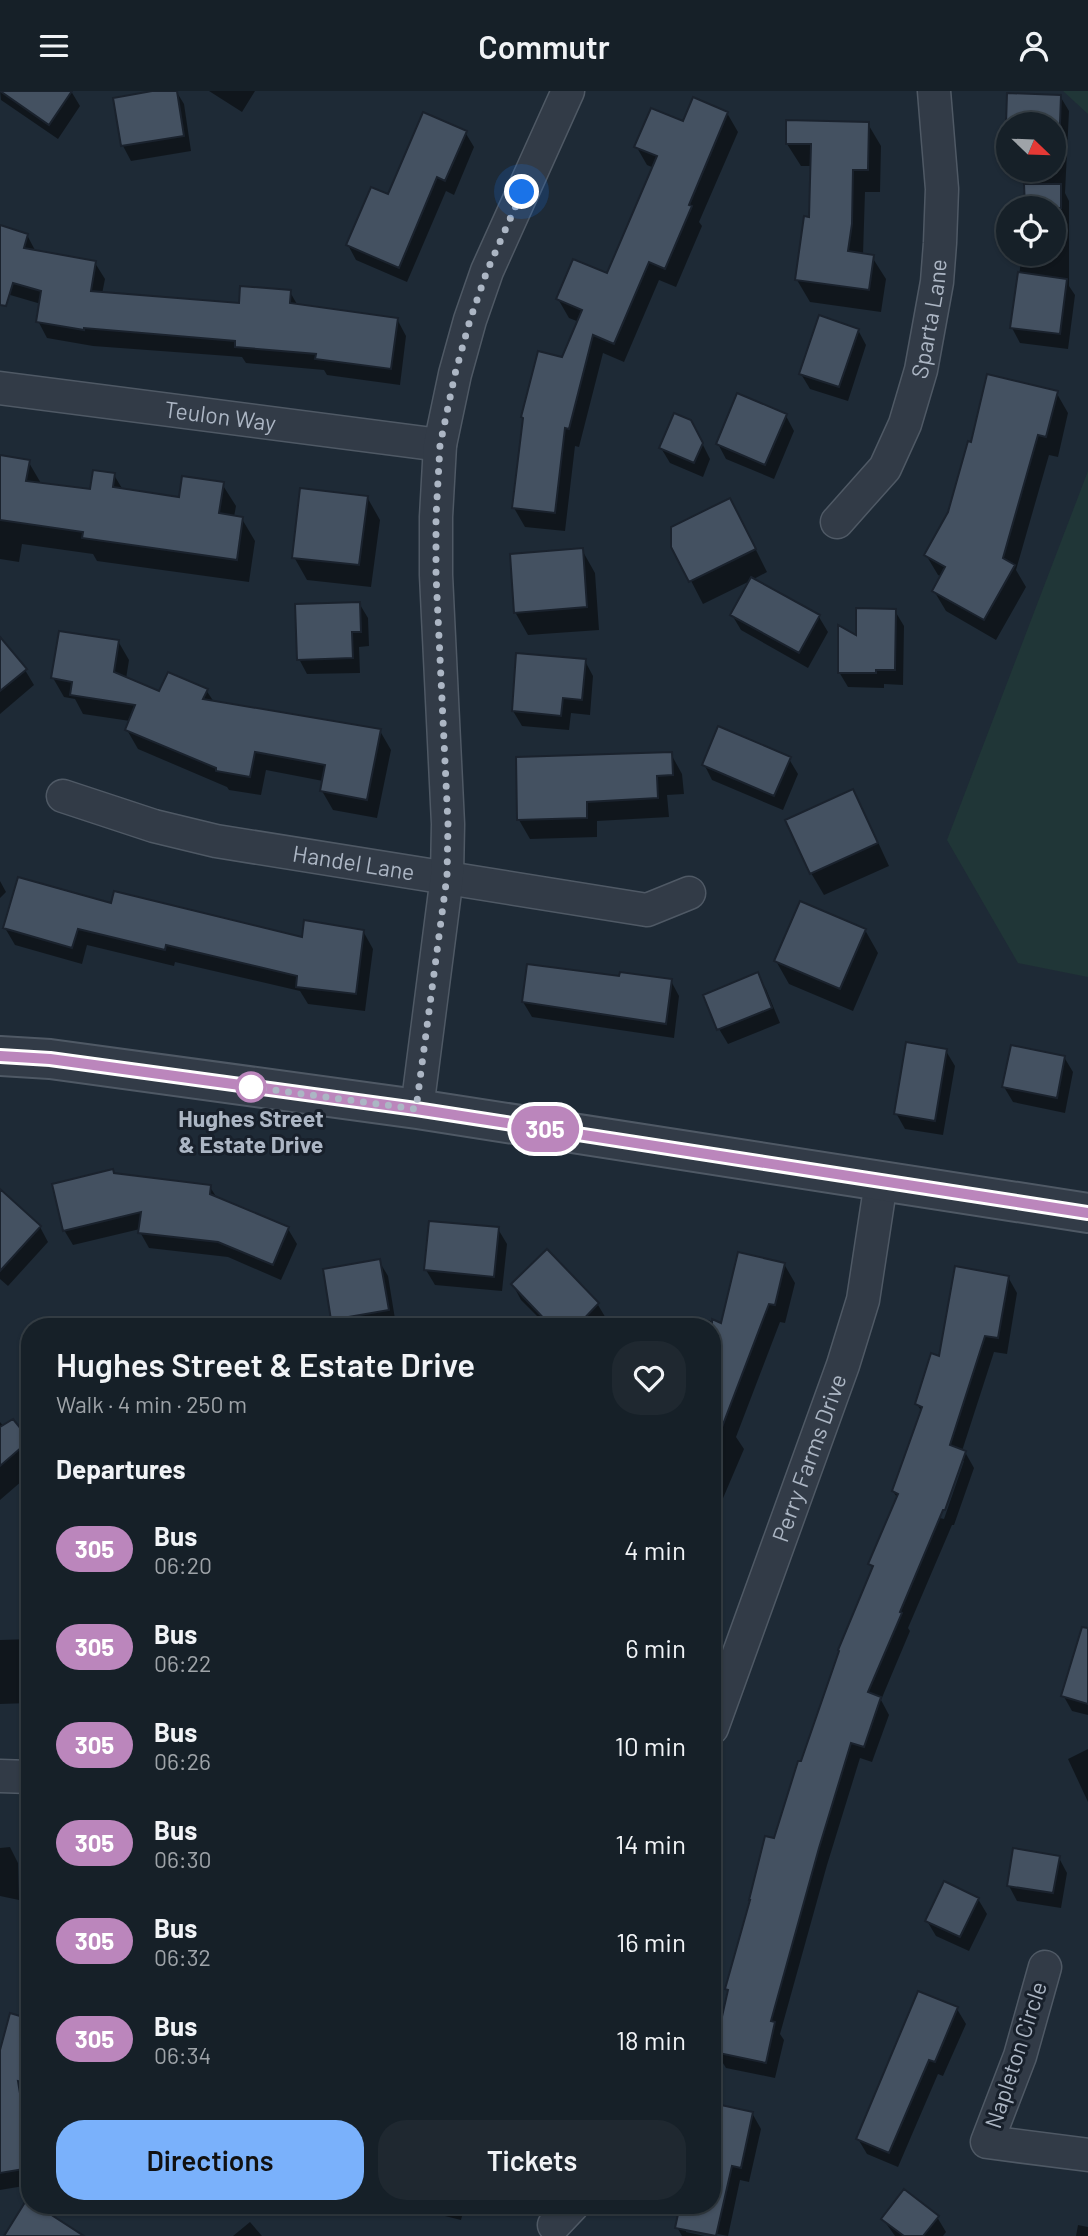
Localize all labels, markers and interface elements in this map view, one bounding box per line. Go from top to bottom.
icon: menu [35,27,73,65]
text: Commutr [478,27,610,65]
icon: person [1015,27,1053,65]
north arrow [996,112,1066,182]
map controls [996,112,1066,266]
your location [504,174,539,209]
button: locate [996,196,1066,266]
street label: Sparta Lane [904,258,952,382]
street label: Teulon Way [163,394,278,437]
street label: Handel Lane [291,838,417,886]
marker: Hughes Street & Estate Drive [236,1072,266,1102]
place label: Hughes Street & Estate Drive [178,1104,324,1158]
line badge: 305 [505,1106,585,1152]
text: 305 [525,1114,565,1143]
button: heart [612,1341,686,1415]
text: Hughes Street & Estate Drive [56,1344,475,1384]
street label: Perry Farms Drive [765,1370,852,1545]
text: Walk · 4 min · 250 m [56,1390,247,1418]
text: Departures [56,1453,186,1484]
text: Bus [154,1520,197,1551]
text: 305 [75,1534,114,1563]
text: 4 min [624,1534,686,1565]
text: 06:20 [154,1551,212,1579]
text: Bus [154,1618,197,1649]
text: 305 [75,1632,114,1661]
text: 6 min [625,1632,686,1663]
text: 06:22 [154,1649,211,1677]
text: Bus [154,1716,197,1747]
text: 305 [75,1730,114,1759]
text: 10 min [615,1730,686,1761]
text: 06:26 [154,1747,211,1775]
text: Bus [154,1814,197,1845]
text: 305 [75,1828,114,1857]
text: 14 min [615,1828,686,1859]
text: 06:30 [154,1845,211,1873]
text: Bus [154,1912,197,1943]
text: 305 [75,1926,114,1955]
text: 16 min [616,1926,686,1957]
text: 06:32 [154,1943,211,1971]
street label: Napleton Circle [978,1978,1052,2132]
text: Bus [154,2010,197,2041]
text: 305 [75,2024,114,2053]
text: 18 min [616,2024,686,2055]
text: 06:34 [154,2041,211,2069]
button: Directions [56,2120,364,2200]
button: Tickets [378,2120,686,2200]

